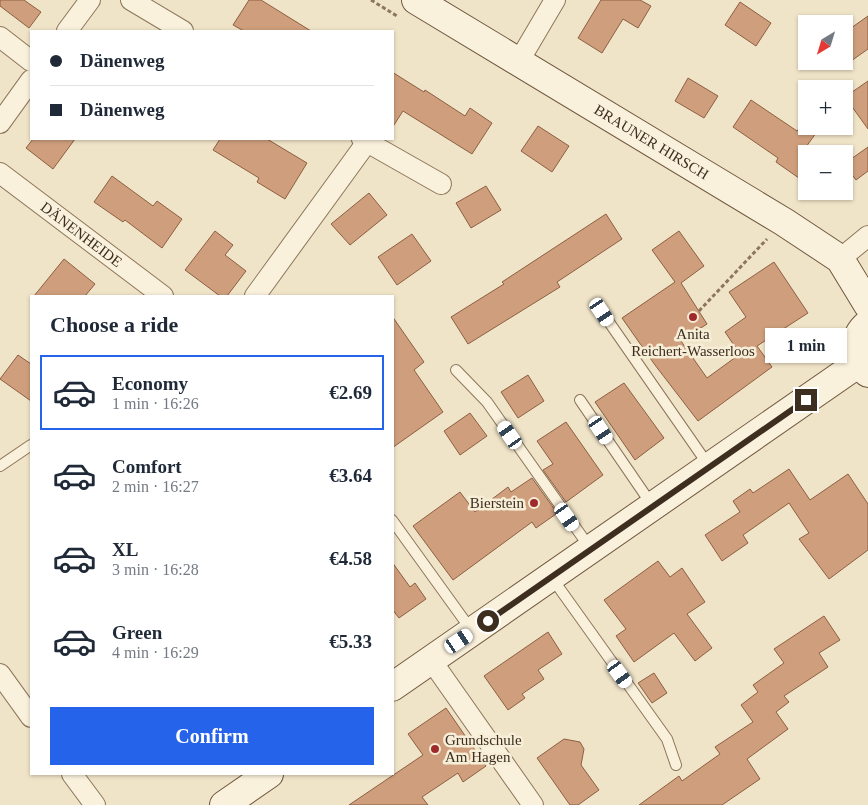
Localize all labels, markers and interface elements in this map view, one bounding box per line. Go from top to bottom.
north arrow [798,15,852,70]
map controls [798,15,853,200]
text: Dänenweg [80,50,164,71]
button: + [798,80,853,135]
text: Dänenweg [80,99,164,120]
street label: BRAUNER HIRSCH [591,101,712,183]
button: − [798,145,853,200]
street label: DÄNENHEIDE [38,199,125,270]
car [587,295,616,329]
marker: Anita Reichert-Wasserloos [687,311,699,323]
text: Choose a ride [50,312,178,337]
place label: Anita Reichert-Wasserloos [631,326,755,359]
callout: 1 min [765,328,847,362]
text: 1 min [787,337,825,354]
icon: car [52,370,97,415]
text: Economy [112,373,188,394]
text: €2.69 [329,382,372,403]
route end [795,389,817,411]
text: 1 min · 16:26 [112,395,199,412]
car [586,413,615,447]
car [495,418,524,452]
icon: car [52,453,97,498]
text: Comfort [112,456,182,477]
text: €3.64 [329,465,372,486]
text: 2 min · 16:27 [112,478,199,495]
place label: Bierstein [470,495,524,511]
marker: Bierstein [528,497,540,509]
car [552,500,581,534]
icon: car [52,536,97,581]
text: XL [112,539,138,560]
text: €4.58 [329,548,372,569]
text: 3 min · 16:28 [112,561,199,578]
route start [477,610,499,632]
icon: car [52,619,97,664]
text: Green [112,622,162,643]
car [442,626,475,656]
text: €5.33 [329,631,372,652]
text: 4 min · 16:29 [112,644,199,661]
car [605,657,634,691]
button: Confirm [50,707,374,765]
place label: Grundschule Am Hagen [445,732,522,765]
marker: Grundschule Am Hagen [429,743,441,755]

